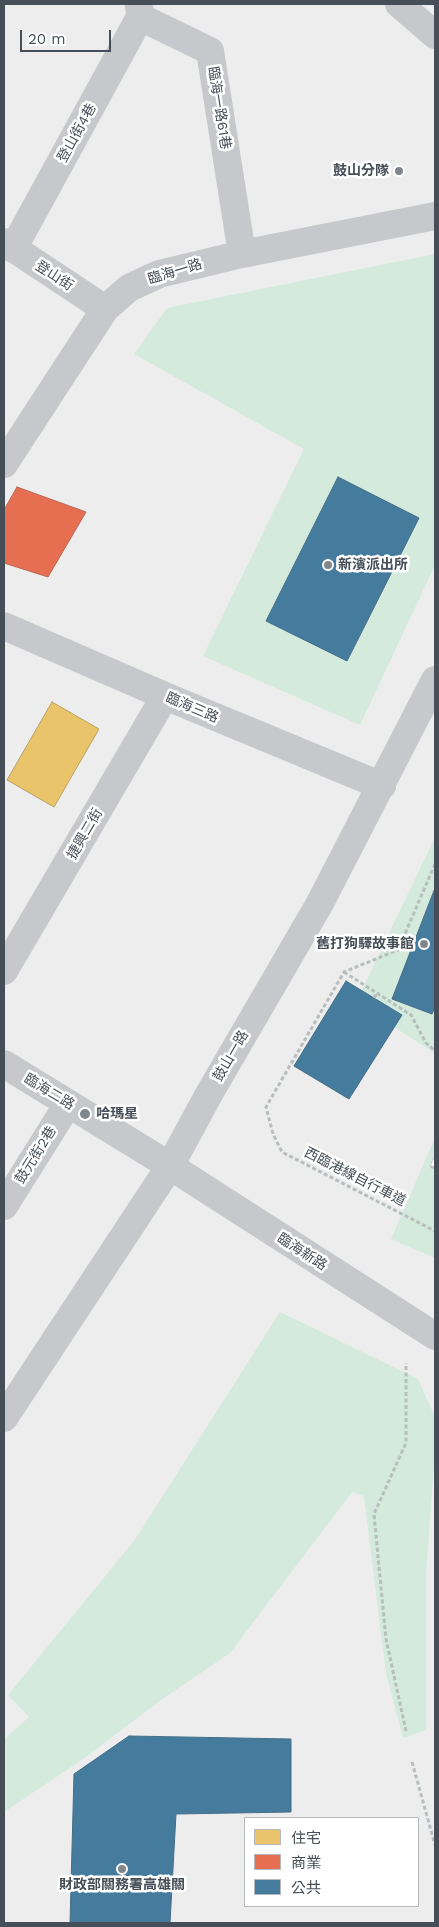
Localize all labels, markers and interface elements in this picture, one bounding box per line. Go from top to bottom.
scale bar [22,20,114,52]
text: 20 m [28,30,66,48]
street label: 臨海一路61巷 [204,65,234,151]
street label: 登山街4巷 [54,101,100,165]
place label: 鼓山分隊 [333,163,389,179]
marker: 鼓山分隊 [393,165,405,177]
street label: 臨海一路 [146,256,204,288]
street label: 登山街 [32,258,76,294]
place label: 新濱派出所 [338,557,408,573]
marker: 新濱派出所 [322,559,334,571]
street label: 臨海三路 [163,689,221,727]
street label: 捷興二街 [64,806,106,862]
place label: 舊打狗驛故事館 [316,936,414,952]
marker: 舊打狗驛故事館 [418,938,430,950]
street label: 鼓山一路 [210,1028,252,1084]
street label: 臨海二路 [21,1070,77,1114]
place label: 哈瑪星 [96,1106,138,1122]
marker: 哈瑪星 [78,1107,92,1121]
street label: 鼓元街2巷 [12,1123,60,1187]
street label: 西臨港線自行車道 [301,1144,409,1210]
street label: 臨海新路 [274,1230,330,1274]
legend [244,1817,419,1907]
text: 住宅 [291,1829,321,1847]
text: 商業 [291,1854,321,1872]
marker: 財政部關務署高雄關 [116,1863,128,1875]
place label: 財政部關務署高雄關 [59,1877,185,1893]
text: 公共 [291,1879,321,1897]

